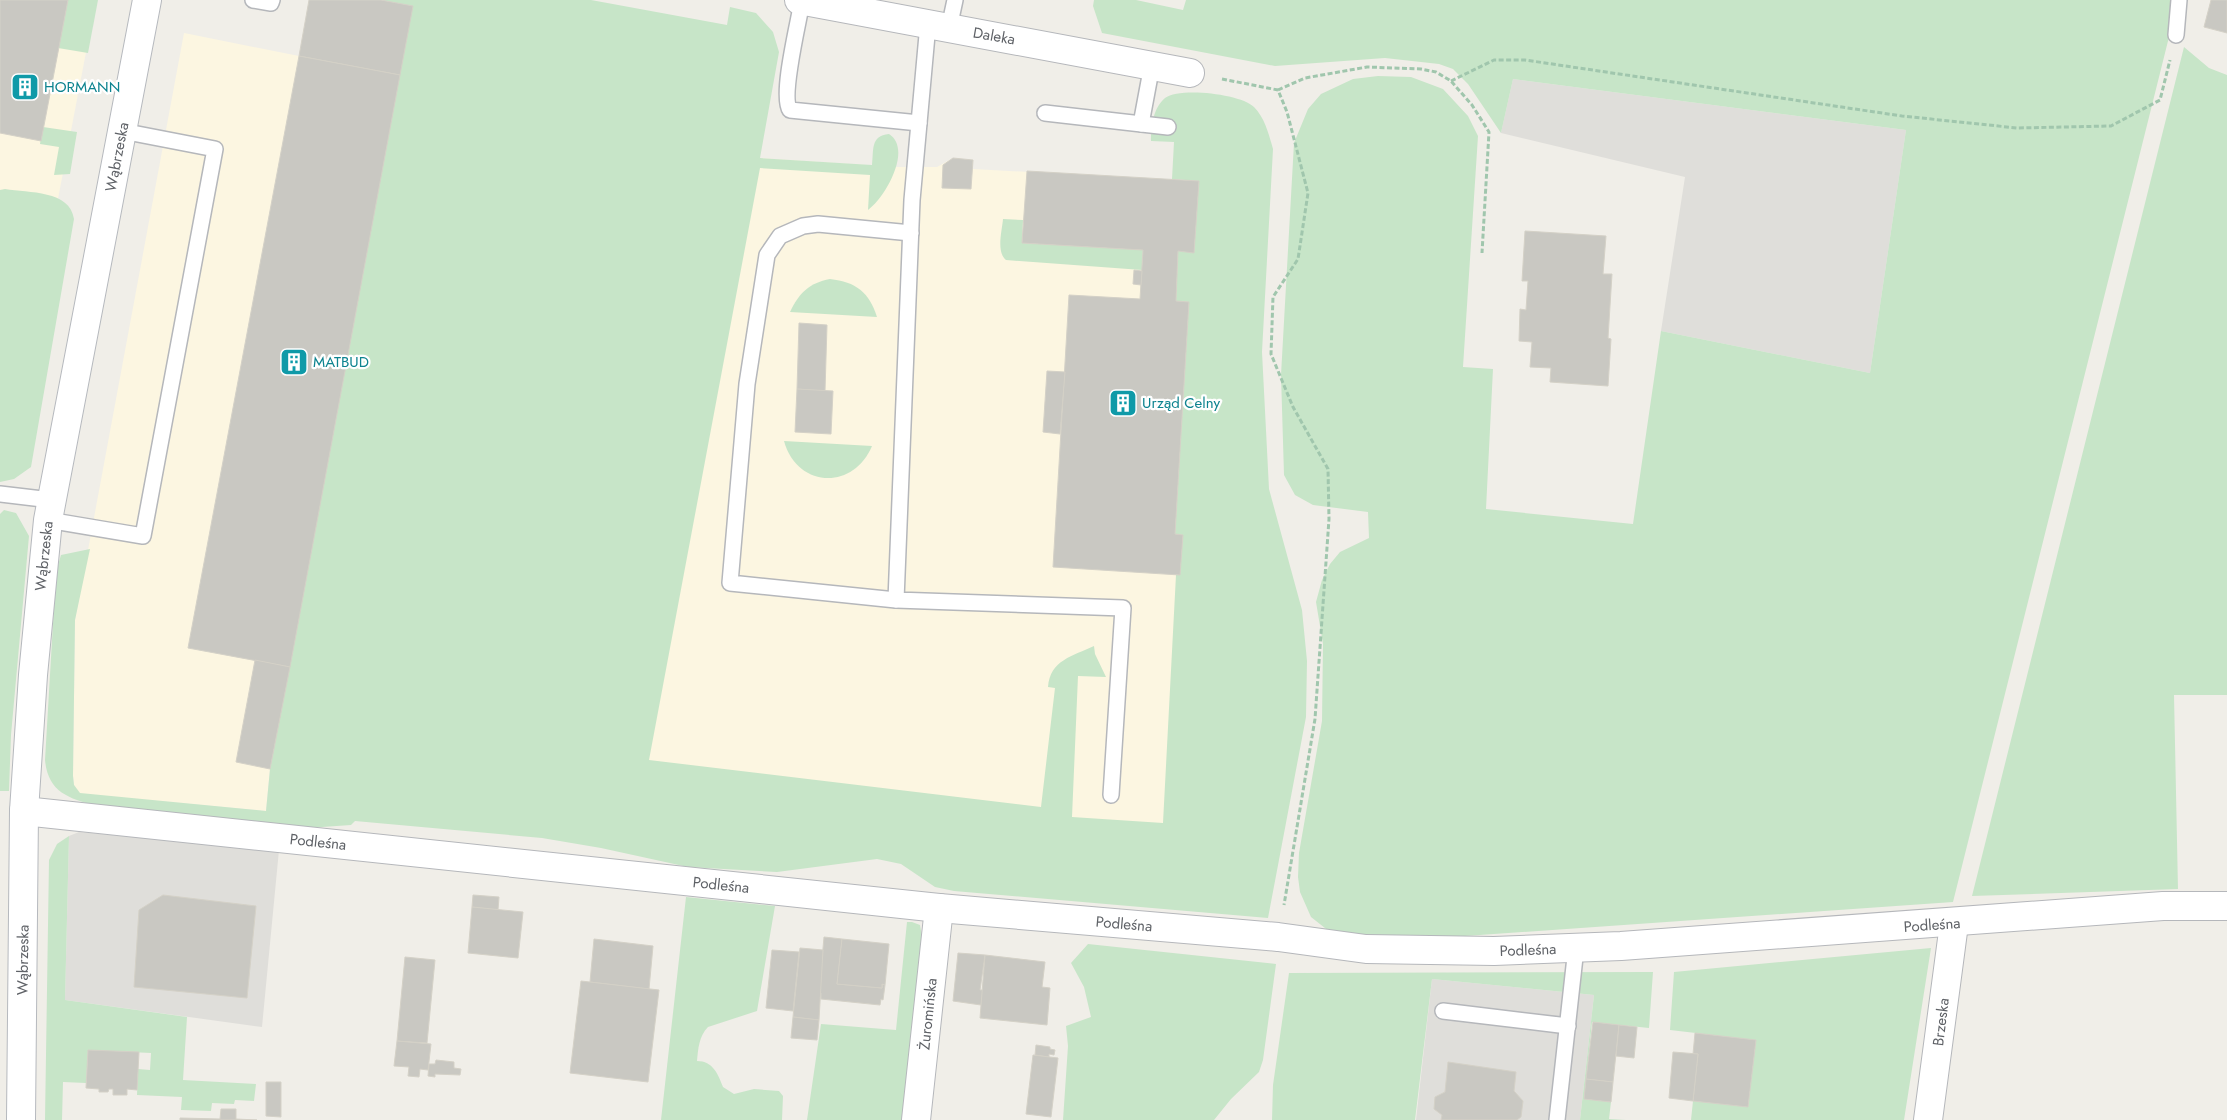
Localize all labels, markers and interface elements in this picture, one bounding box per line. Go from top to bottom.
street label: Daleka [971,21,1017,51]
building icon: HORMANN [10,72,40,102]
place label: HORMANN [44,76,120,98]
street label: Wąbrzeska [99,120,135,194]
building icon: MATBUD [279,347,309,377]
place label: MATBUD [313,351,369,373]
building icon: Urząd Celny [1108,388,1138,418]
place label: Urząd Celny [1142,392,1220,414]
street label: Wąbrzeska [29,520,59,592]
street label: Podleśna [289,828,347,856]
street label: Podleśna [692,871,750,899]
street label: Podleśna [1095,911,1153,937]
street label: Podleśna [1903,912,1961,938]
street label: Wąbrzeska [11,925,35,995]
street label: Podleśna [1499,938,1557,962]
street label: Żuromińska [913,977,943,1051]
street label: Brzeska [1927,997,1955,1047]

